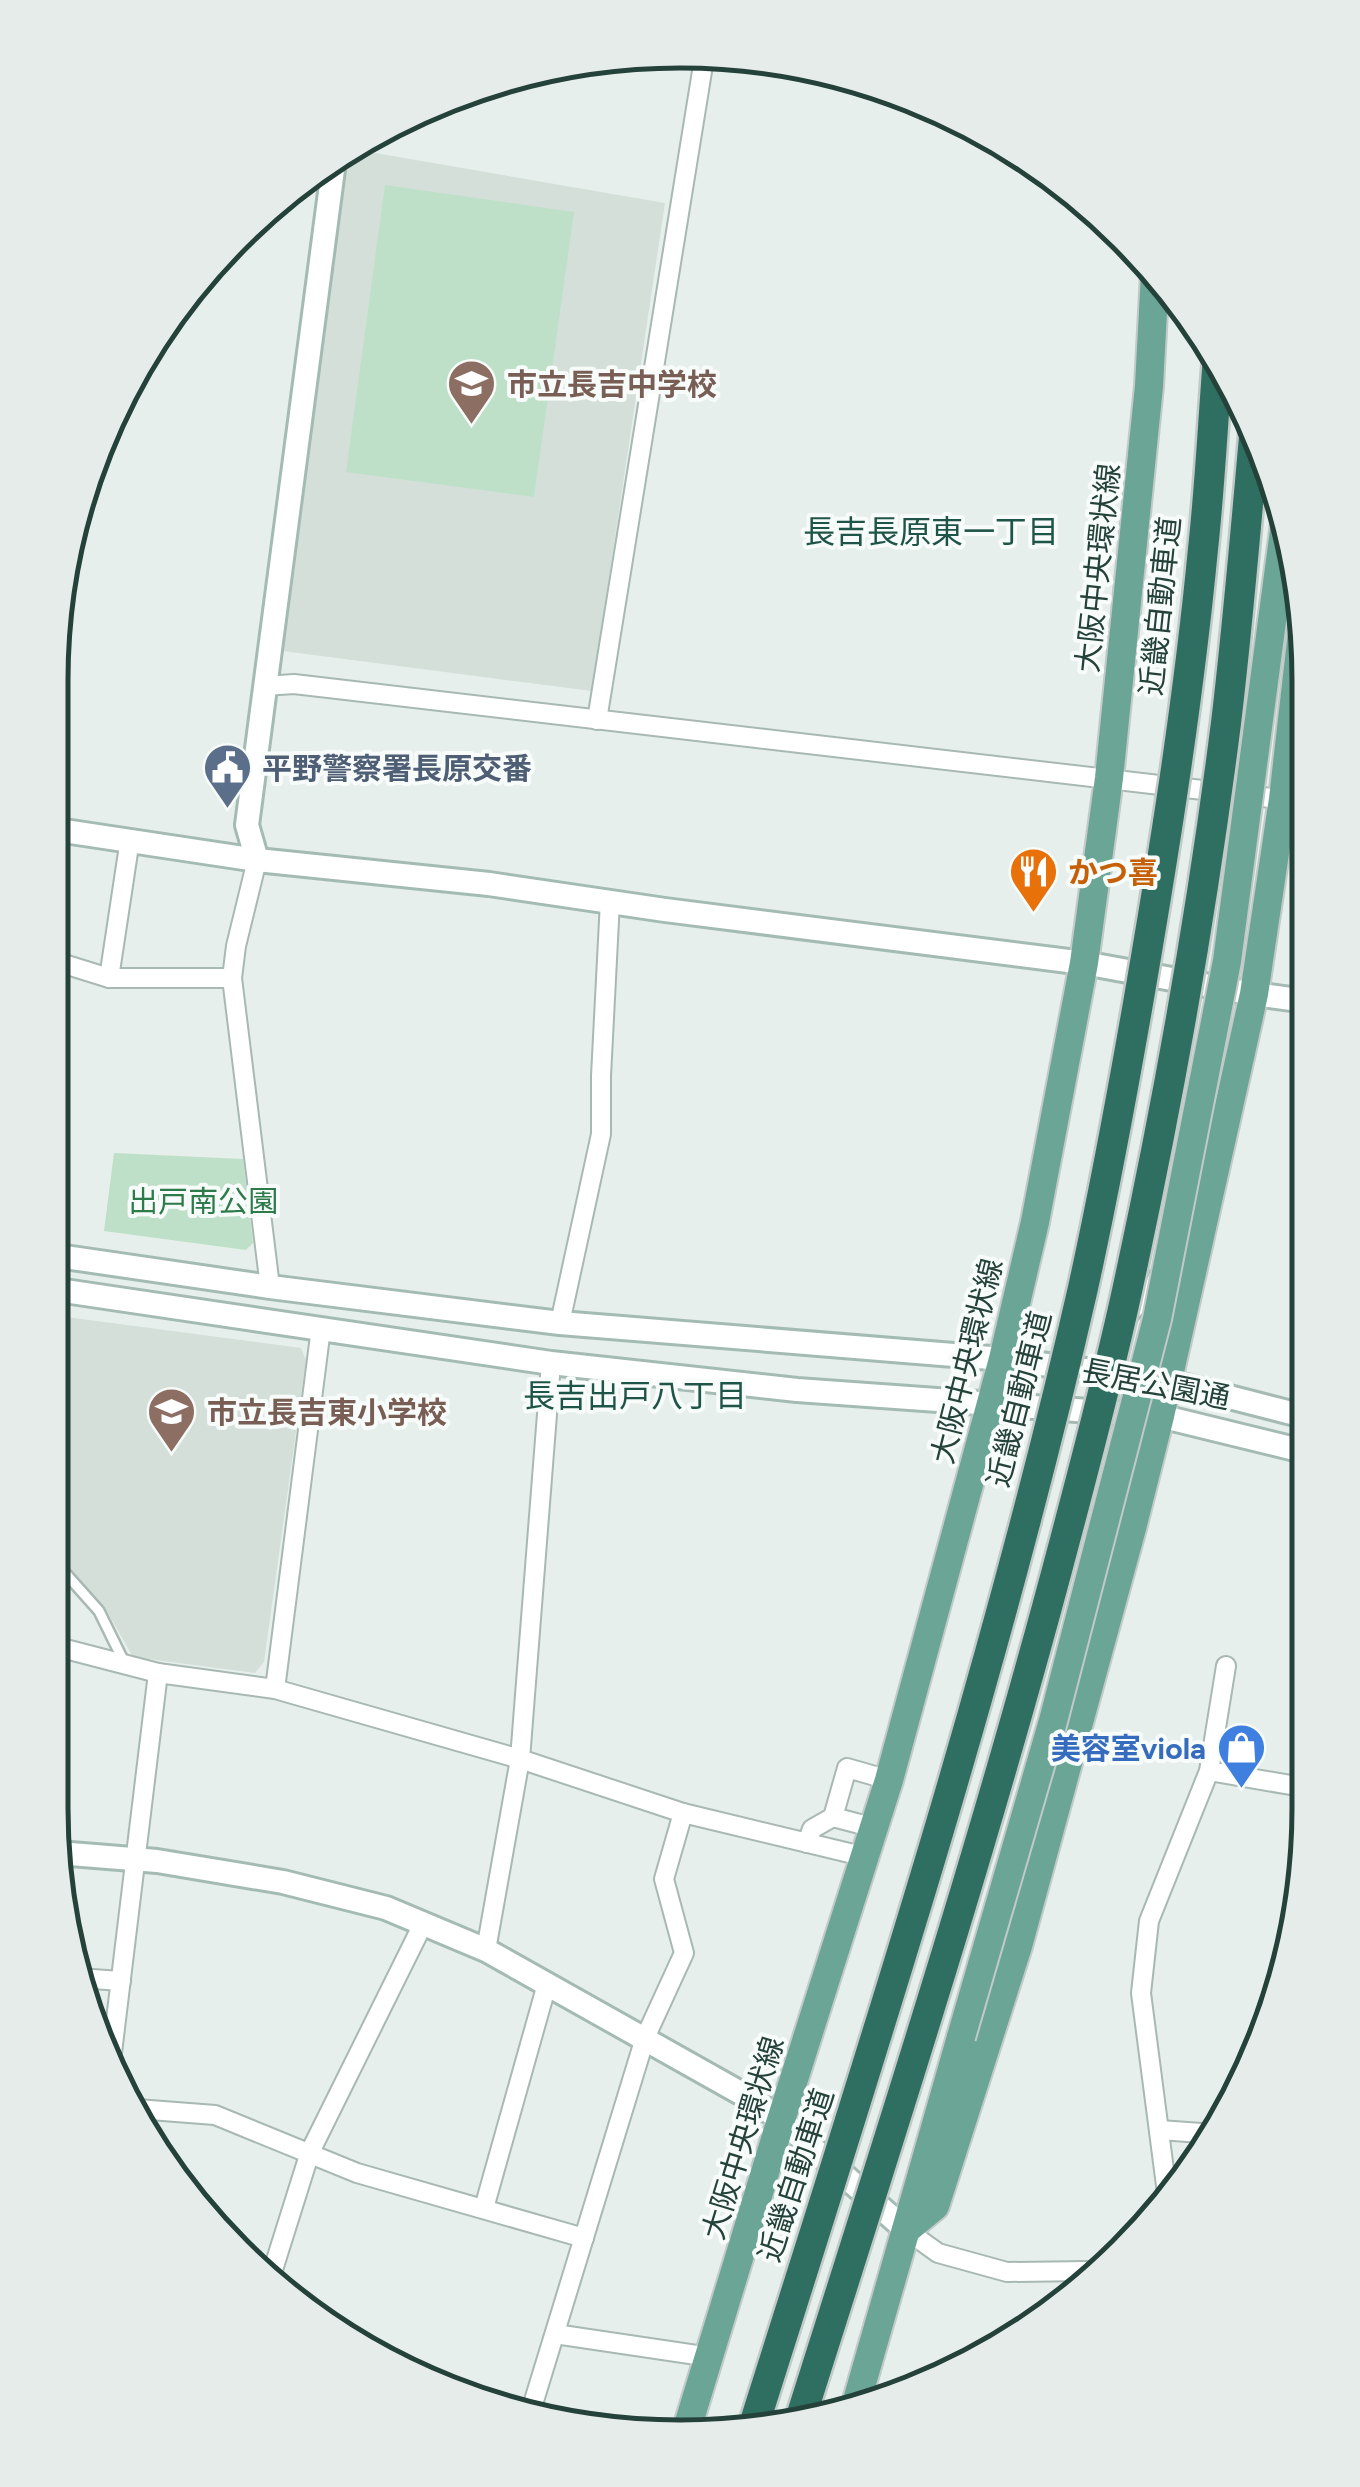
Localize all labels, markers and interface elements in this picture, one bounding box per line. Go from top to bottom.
school or university icon: 市立長吉中学校 [446,358,498,426]
place label: 市立長吉中学校 [507,366,717,403]
street label: 大阪中央環状線 [1069,462,1127,674]
district label: 長吉長原東一丁目 [803,513,1059,551]
street label: 近畿自動車道 [1132,515,1188,697]
public building icon: 平野警察署長原交番 [201,742,253,810]
place label: 平野警察署長原交番 [262,750,532,787]
restaurant icon: かつ喜 [1007,846,1059,914]
place label: かつ喜 [1068,854,1158,891]
park label: 出戸南公園 [128,1183,278,1220]
street label: 大阪中央環状線 [924,1255,1010,1467]
street label: 近畿自動車道 [979,1307,1059,1491]
street label: 長居公園通 [1079,1352,1233,1416]
district label: 長吉出戸八丁目 [523,1377,747,1415]
school or university icon: 市立長吉東小学校 [146,1386,198,1454]
place label: 市立長吉東小学校 [207,1394,447,1431]
shop icon: 美容室viola [1215,1722,1267,1790]
place label: 美容室viola [1051,1730,1206,1767]
street label: 大阪中央環状線 [695,2032,791,2244]
street label: 近畿自動車道 [751,2084,841,2266]

